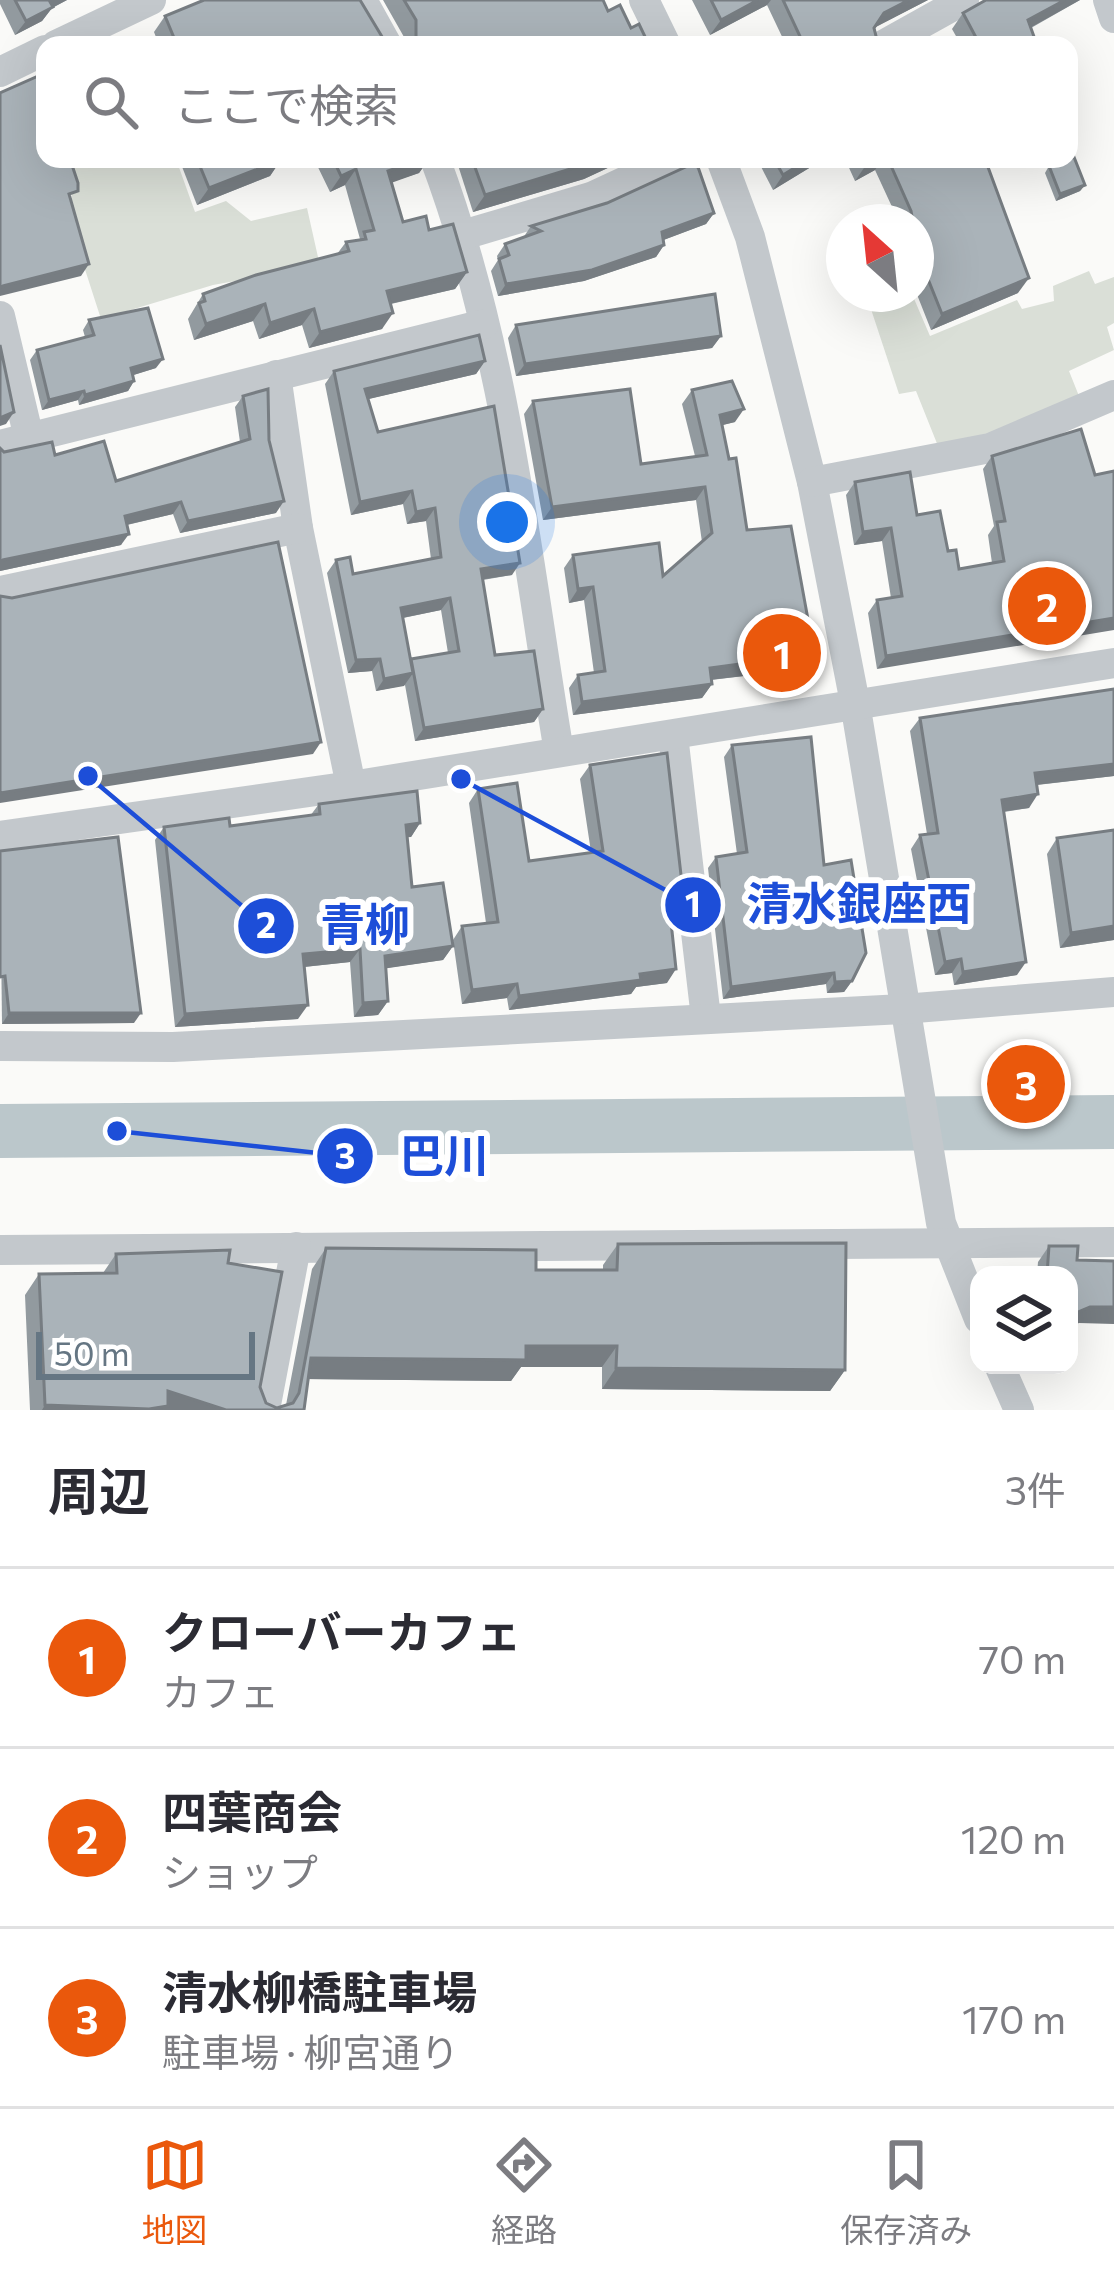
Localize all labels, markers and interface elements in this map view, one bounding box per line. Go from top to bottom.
search box [36,36,1078,168]
icon: search [78,69,144,135]
text: ここで検索 [174,76,399,131]
north arrow [826,204,934,312]
your location [477,492,537,552]
pin: 2 [1008,561,1086,651]
pin: 1 [743,608,821,698]
callout: 清水銀座西 [663,864,996,945]
text: 清水銀座西 [746,874,972,929]
text: 1 [685,880,701,924]
callout: 青柳 [236,885,434,966]
text: 青柳 [320,895,410,950]
text: 2 [256,901,276,945]
pin: 3 [987,1039,1065,1129]
callout: 巴川 [315,1116,513,1197]
text: 巴川 [399,1126,489,1181]
text: 3 [335,1132,355,1176]
map controls [970,1266,1078,1374]
button: layers [970,1266,1078,1374]
scale bar [36,1326,255,1379]
text: 50 m [54,1332,130,1373]
text: 周辺 [48,1458,150,1521]
text: 3件 [1005,1465,1066,1513]
text: クローバーカフェ [162,1603,522,1658]
text: 1 [78,1634,96,1682]
text: 70 m [979,1634,1066,1682]
text: カフェ [162,1667,279,1715]
text: 四葉商会 [162,1783,342,1838]
text: 2 [76,1814,98,1862]
text: 120 m [961,1814,1066,1862]
text: ショップ [162,1847,318,1895]
text: 清水柳橋駐車場 [162,1963,477,2018]
text: 3 [76,1994,98,2042]
text: 170 m [962,1994,1066,2042]
text: 駐車場 · 柳宮通り [162,2027,459,2075]
tab: 地図 [142,2132,208,2252]
tab: 経路 [491,2132,557,2252]
tab: 保存済み [840,2132,972,2252]

